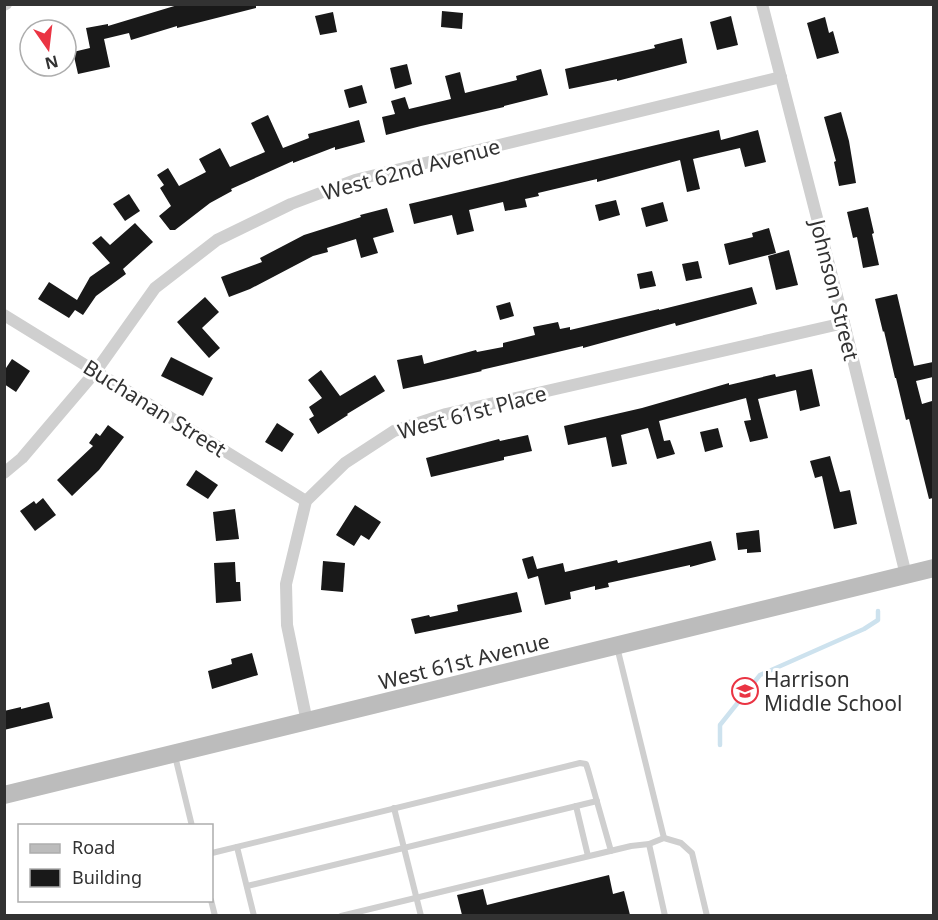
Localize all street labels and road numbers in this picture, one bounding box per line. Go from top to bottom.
street label: West 62nd Avenue [319,132,503,206]
street label: Johnson Street [803,215,866,364]
street label: Buchanan Street [78,353,232,463]
street label: West 61st Place [394,379,550,445]
street label: West 61st Avenue [376,626,552,696]

